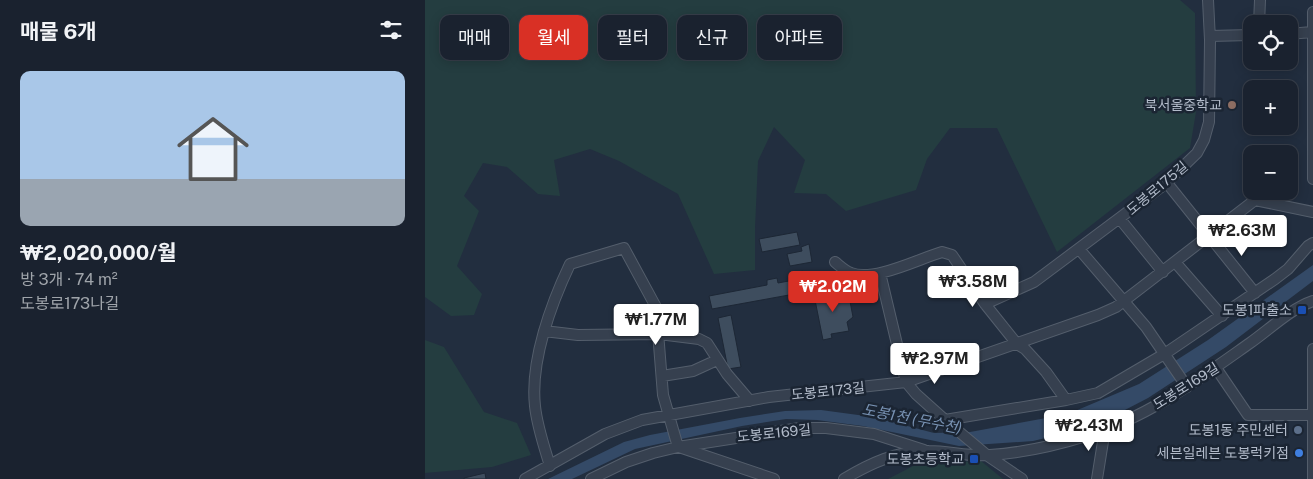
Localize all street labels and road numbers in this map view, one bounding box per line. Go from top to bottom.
street label: 도봉로175길 [1123,158,1191,218]
street label: 도봉로169길 [1150,359,1222,413]
street label: 도봉로173길 [790,379,866,403]
street label: 도봉로169길 [736,421,812,445]

